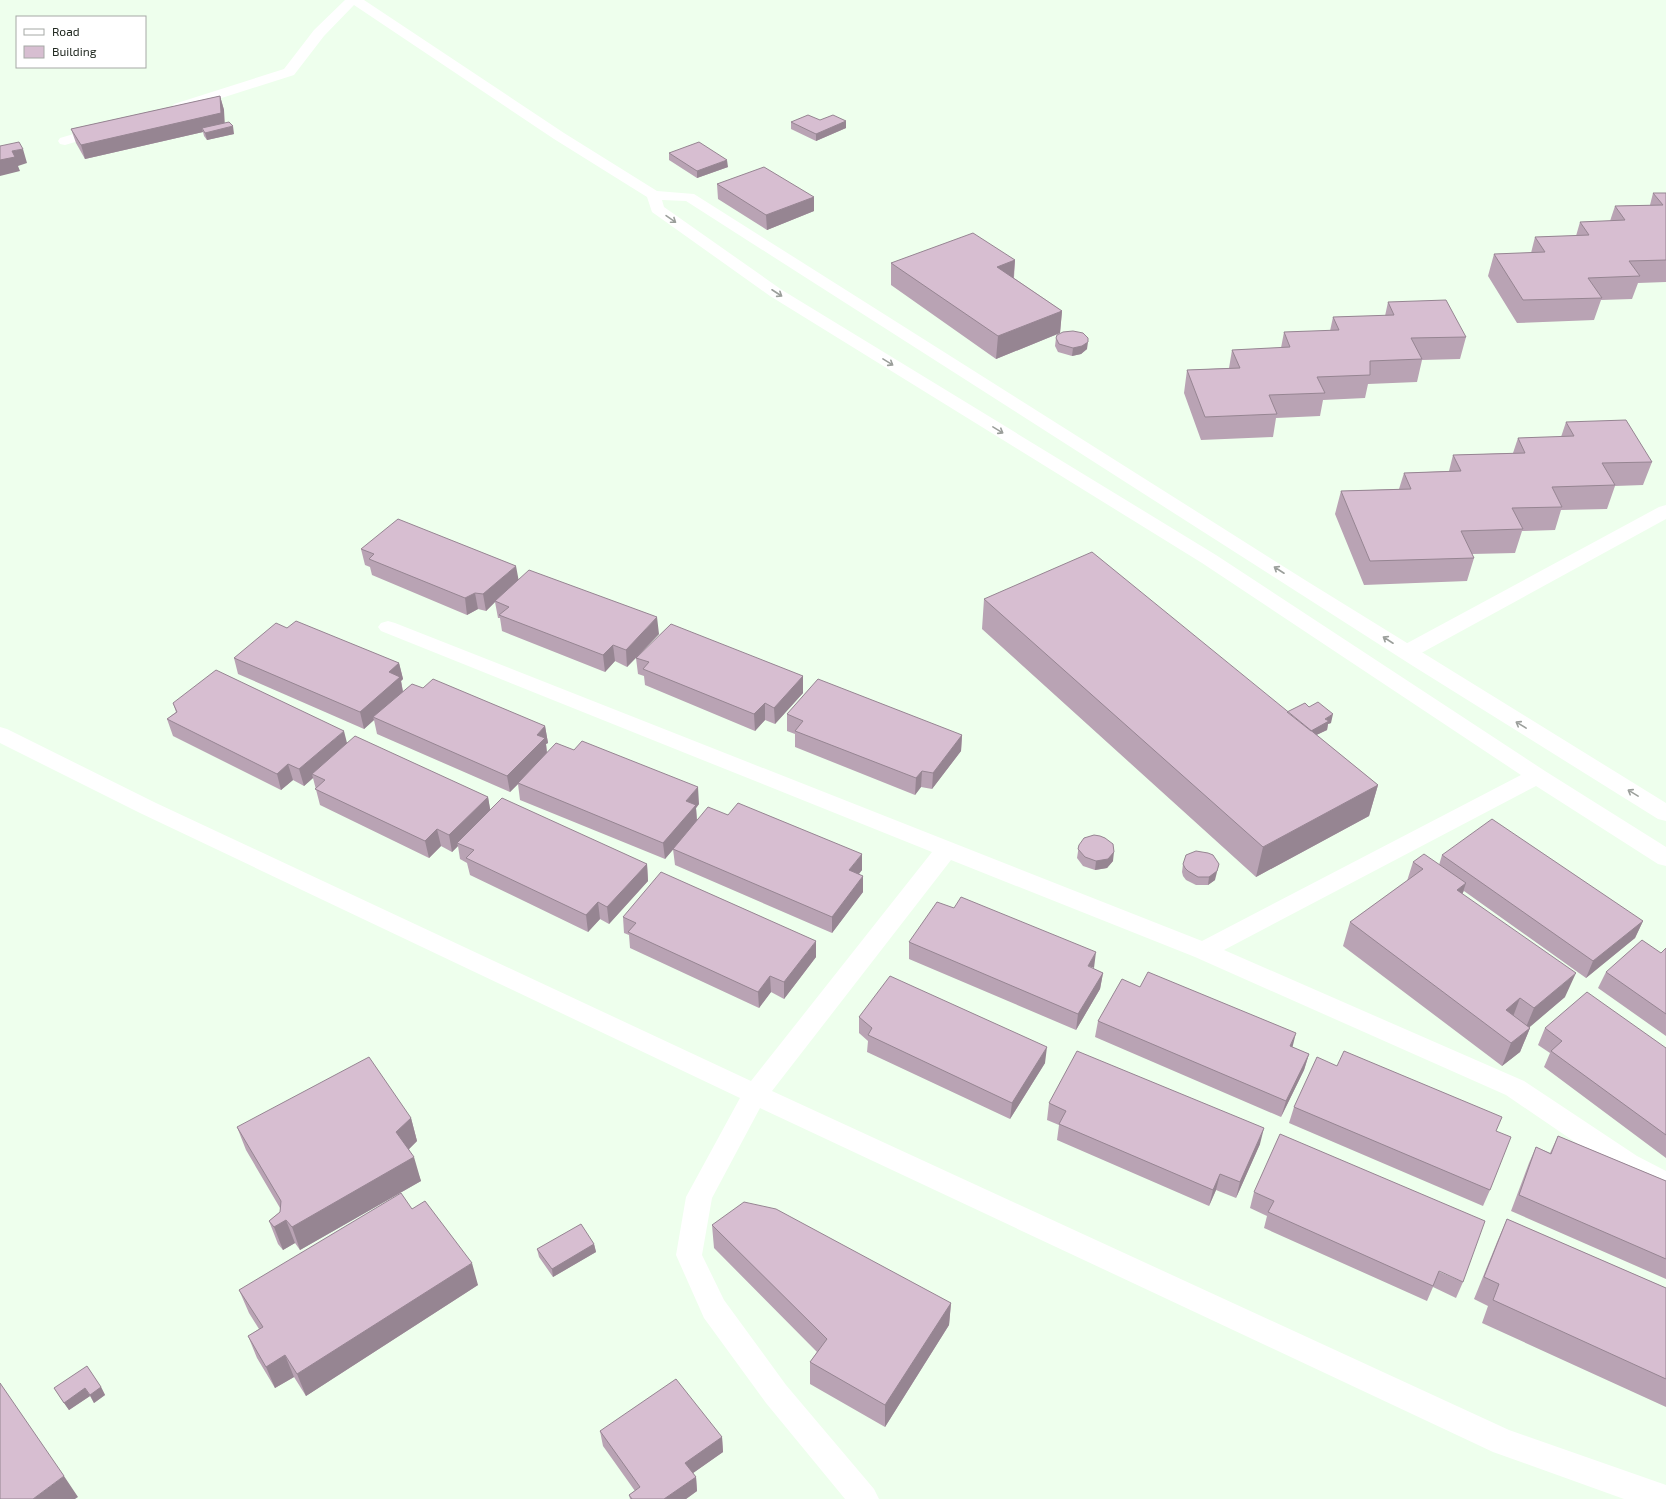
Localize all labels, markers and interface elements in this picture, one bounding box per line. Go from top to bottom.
legend [16,16,146,68]
text: Road [52,24,80,38]
text: Building [52,44,97,58]
one-way arrow [665,215,676,223]
one-way arrow [771,289,782,297]
one-way arrow [882,358,893,366]
one-way arrow [992,427,1004,435]
one-way arrow [1273,566,1285,574]
one-way arrow [1382,636,1394,644]
one-way arrow [1515,721,1527,729]
one-way arrow [1627,788,1639,796]

